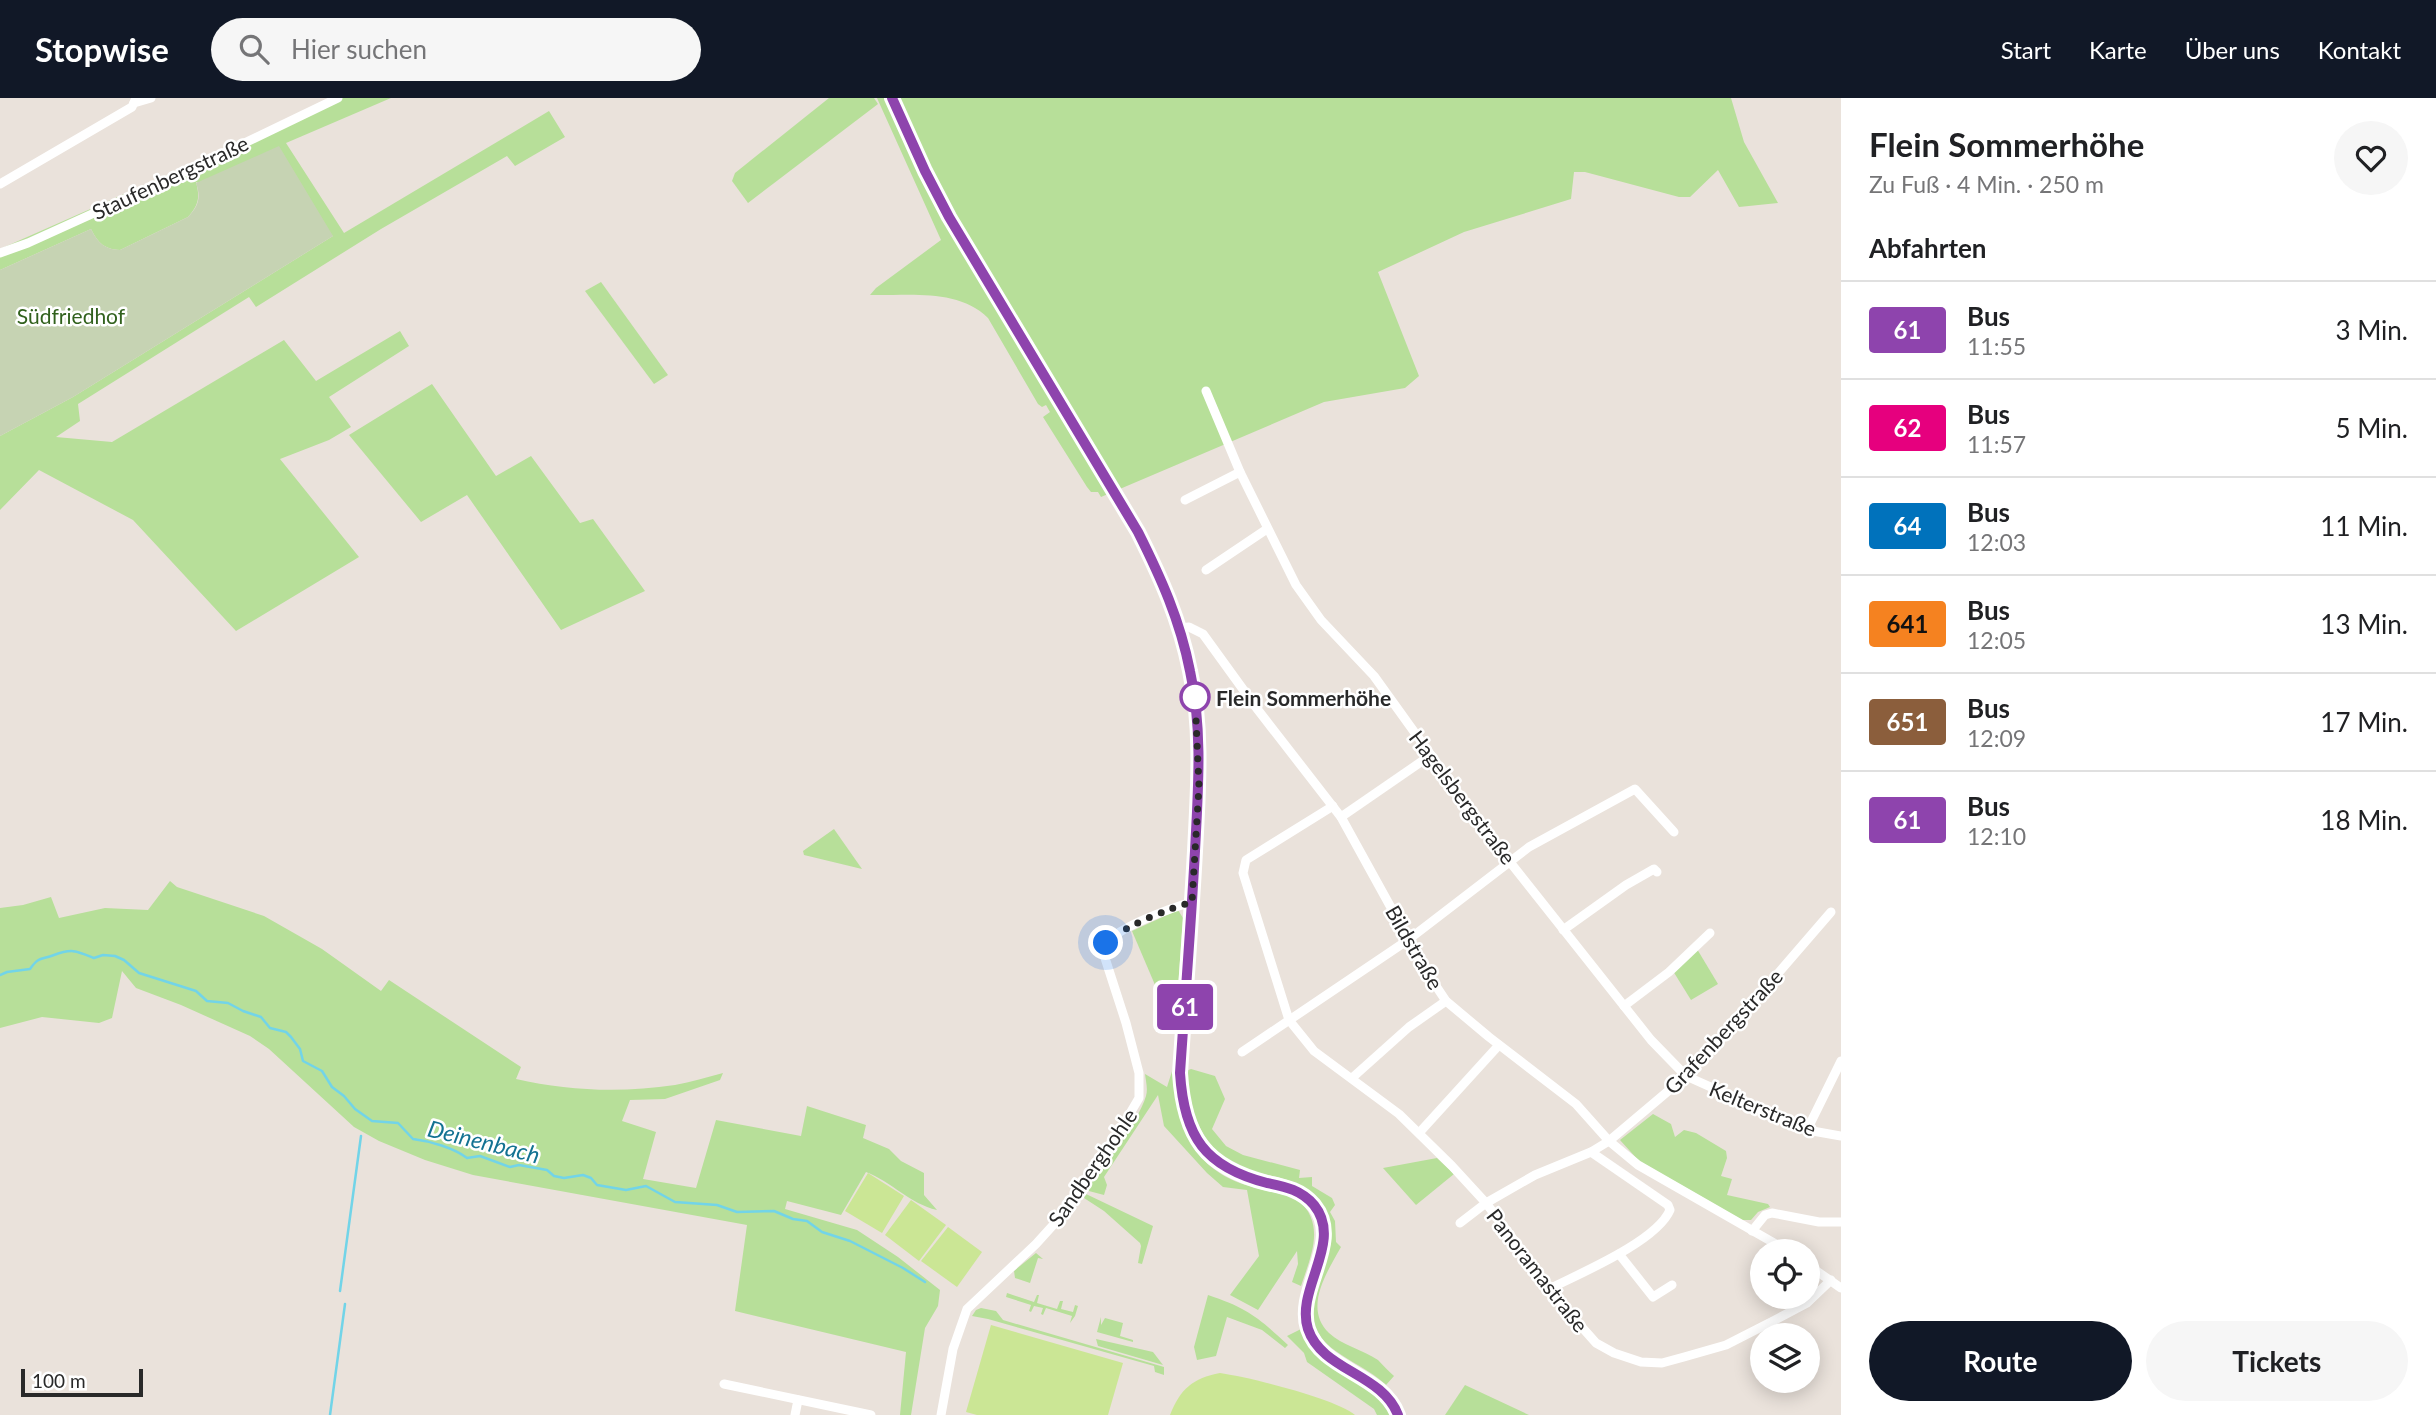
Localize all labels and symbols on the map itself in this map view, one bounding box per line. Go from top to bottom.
street label: Staufenbergstraße [88,130,252,224]
park label: Südfriedhof [17,303,126,328]
marker: Flein Sommerhöhe [1180,682,1210,712]
place label: Flein Sommerhöhe [1216,685,1391,710]
street label: Hagelsbergstraße [1405,725,1521,869]
street label: Bildstraße [1381,901,1449,993]
your location [1088,925,1123,960]
street label: Grafenbergstraße [1659,963,1787,1099]
line badge: 61 [1154,984,1216,1030]
street label: Kelterstraße [1706,1075,1820,1141]
street label: Sandberghohle [1042,1103,1142,1231]
water label: Deinenbach [425,1114,543,1168]
street label: Panoramastraße [1482,1203,1594,1337]
scale bar [21,1366,144,1398]

